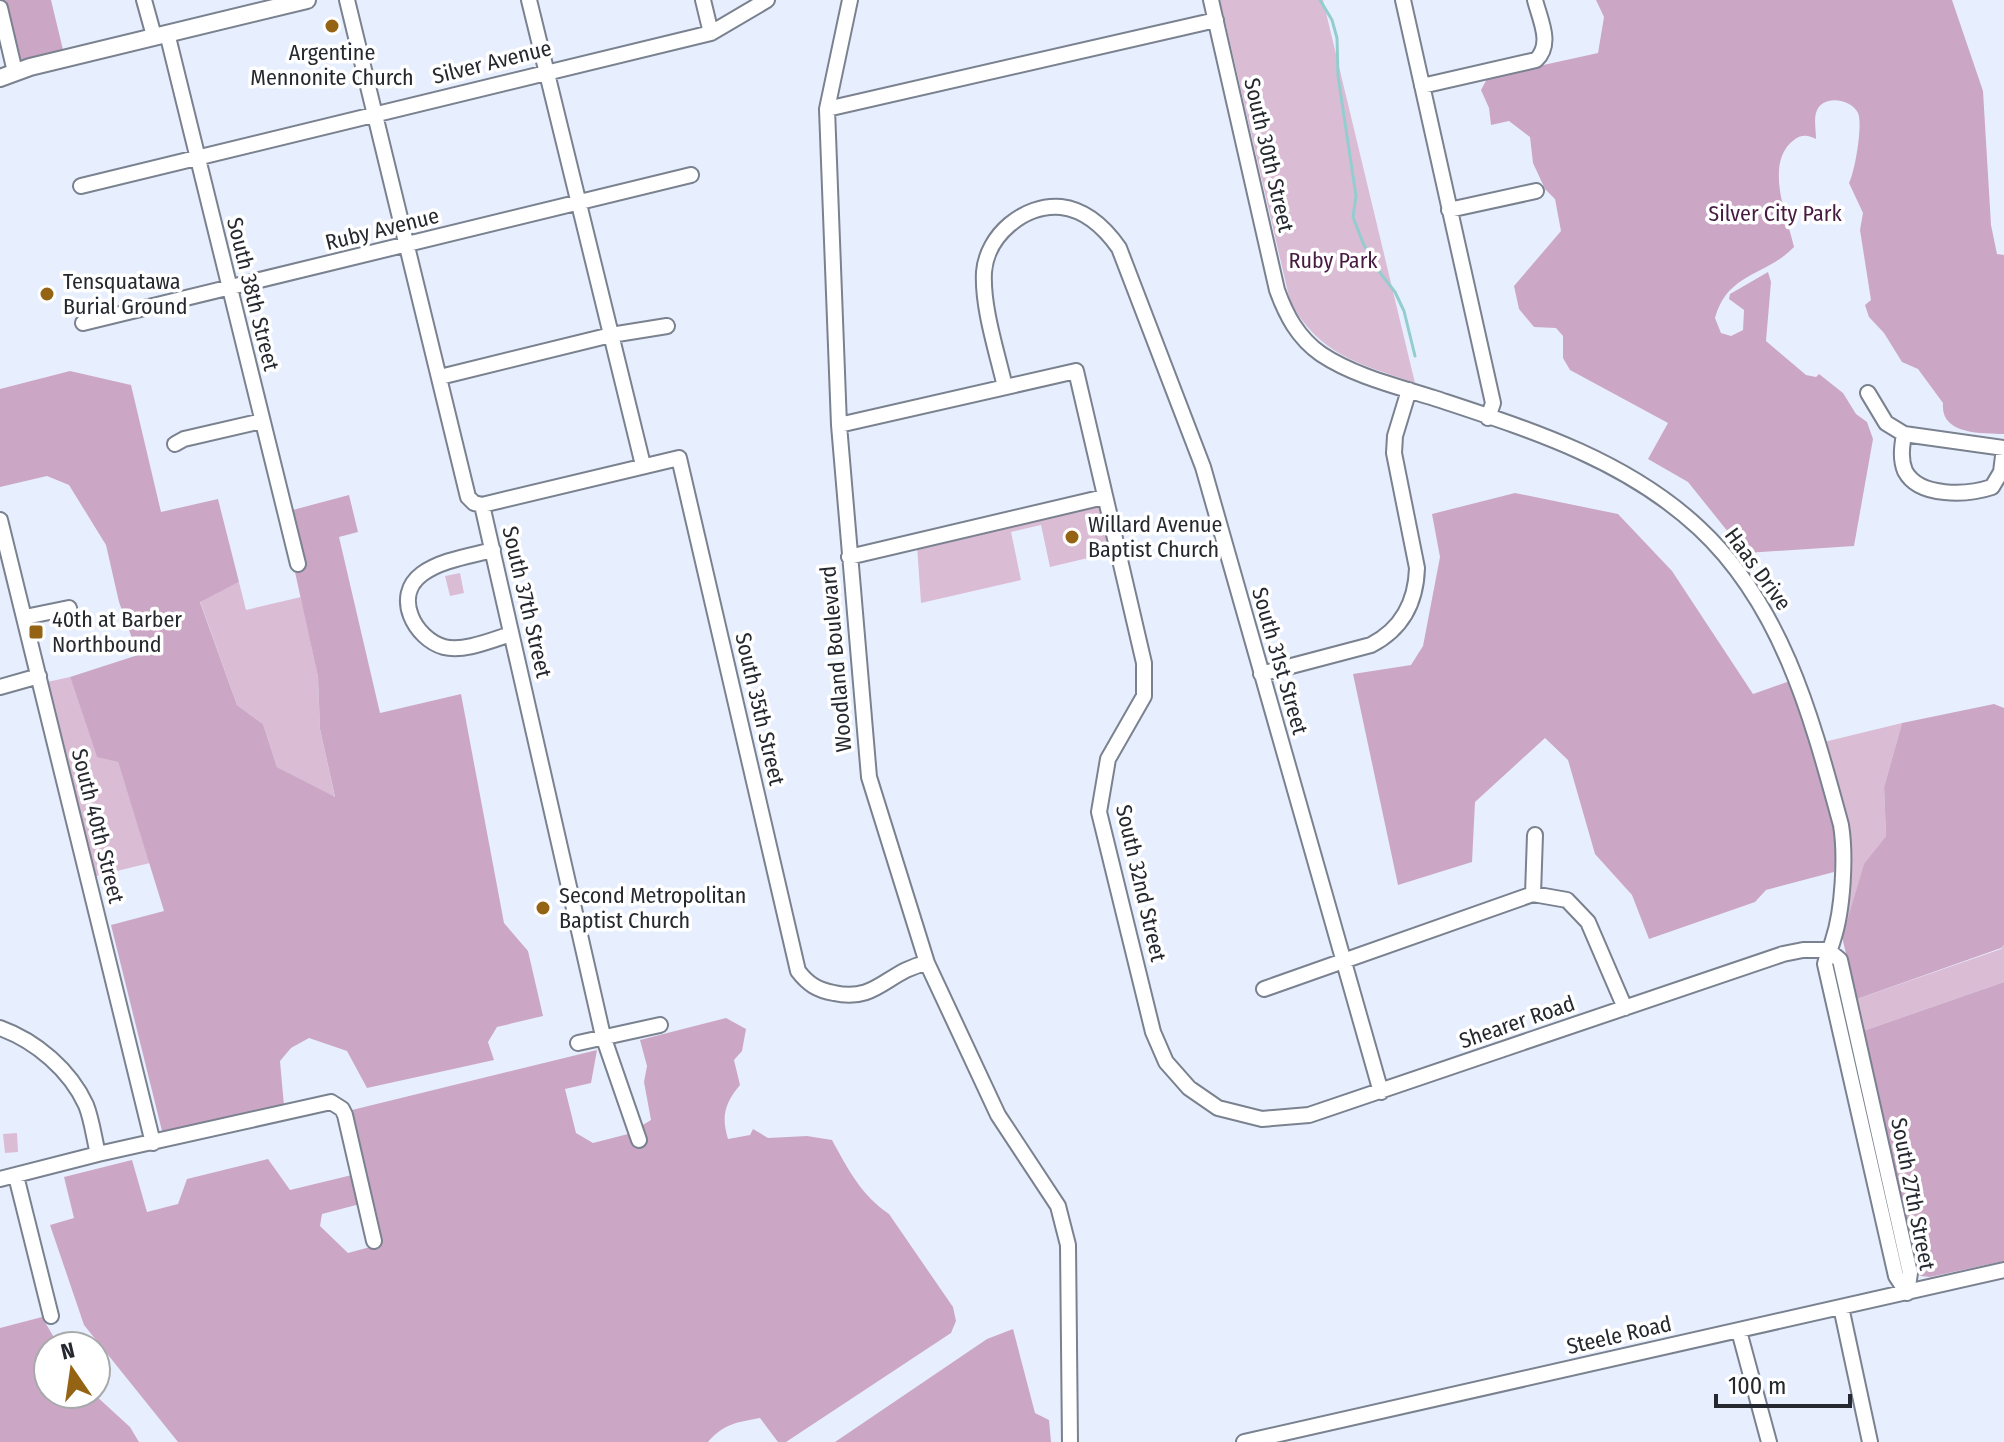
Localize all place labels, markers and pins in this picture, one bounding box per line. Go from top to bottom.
marker: Argentine Mennonite Church [323,17,341,35]
place label: Argentine Mennonite Church [250,39,414,91]
place label: Tensquatawa Burial Ground [63,268,187,320]
marker: Tensquatawa Burial Ground [38,285,56,303]
place label: Willard Avenue Baptist Church [1088,511,1222,563]
marker: Willard Avenue Baptist Church [1063,528,1081,546]
place label: 40th at Barber Northbound [52,606,182,658]
marker: 40th at Barber Northbound [27,623,45,641]
place label: Second Metropolitan Baptist Church [559,882,746,934]
marker: Second Metropolitan Baptist Church [534,899,552,917]

